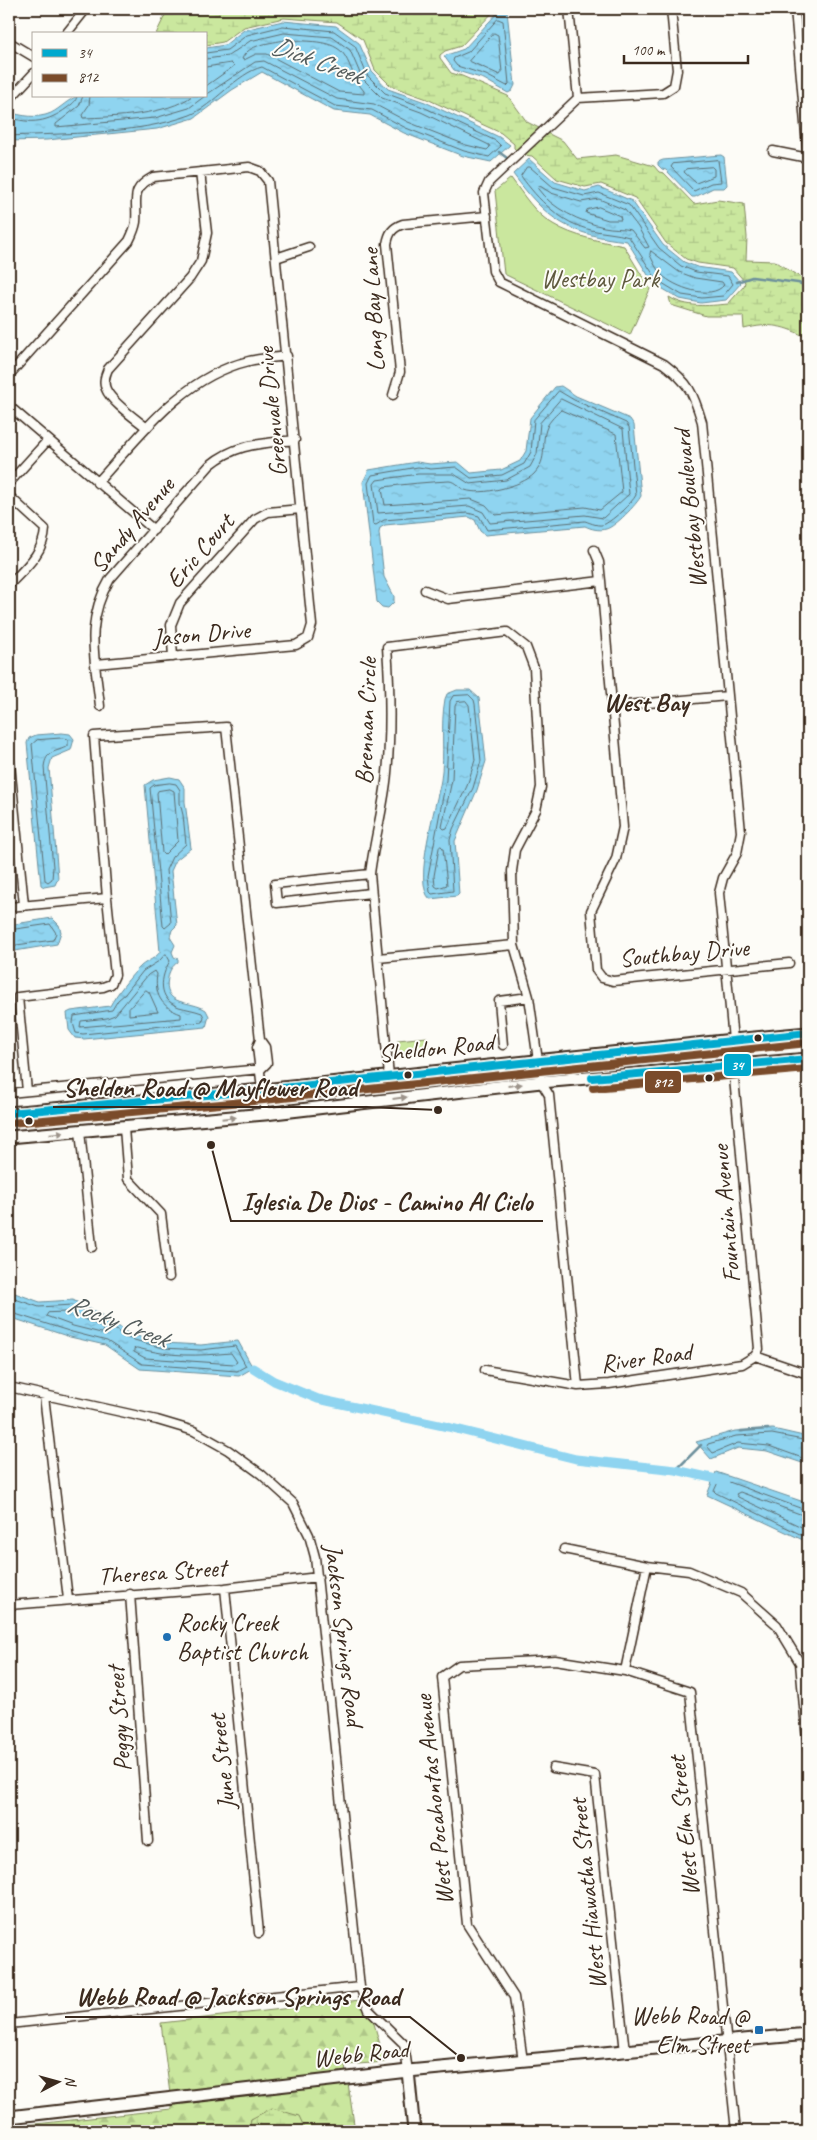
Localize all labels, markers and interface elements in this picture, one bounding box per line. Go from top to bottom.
water label: Dick Creek [267,28,371,93]
legend [32,32,208,98]
scale bar [624,32,748,64]
text: 100 m [632,41,666,60]
text: 34 [78,44,93,63]
text: 812 [78,68,100,87]
street label: Long Bay Lane [354,246,392,372]
park label: Westbay Park [541,263,661,295]
street label: Greenvale Drive [249,344,295,478]
street label: Westbay Boulevard [665,424,714,590]
street label: Sandy Avenue [82,469,183,580]
street label: Eric Court [159,505,243,595]
street label: Jason Drive [150,614,253,654]
street label: Brennan Circle [348,655,384,785]
district label: West Bay [604,686,692,719]
street label: Southbay Drive [618,931,752,975]
street label: Sheldon Road [377,1026,499,1070]
unlabelled marker [753,1033,763,1043]
line badge: 34 [723,1053,752,1077]
text: 34 [731,1057,745,1074]
callout: Sheldon Road @ Mayflower Road [53,1066,367,1107]
unlabelled marker [403,1070,413,1080]
line badge: 812 [644,1070,682,1094]
text: Sheldon Road @ Mayflower Road [63,1071,362,1104]
unlabelled marker [704,1073,714,1083]
text: 812 [654,1074,674,1091]
one-way arrow [507,1081,523,1089]
one-way arrow [393,1094,409,1102]
one-way arrow [222,1114,238,1122]
unlabelled marker [24,1116,34,1126]
one-way arrow [50,1129,66,1137]
street label: Fountain Avenue [704,1142,748,1284]
callout: Iglesia De Dios - Camino Al Cielo [231,1180,543,1221]
text: Iglesia De Dios - Camino Al Cielo [242,1185,534,1218]
water label: Rocky Creek [63,1287,177,1357]
street label: River Road [598,1335,697,1380]
street label: Jackson Springs Road [317,1541,372,1732]
street label: Theresa Street [97,1551,231,1592]
place label: Rocky Creek Baptist Church [177,1607,309,1668]
marker: Rocky Creek Baptist Church [161,1631,173,1643]
street label: Peggy Street [99,1662,139,1773]
street label: West Pocahontas Avenue [407,1692,461,1907]
street label: June Street [201,1710,243,1812]
street label: West Elm Street [660,1752,707,1898]
street label: West Hiawatha Street [562,1794,614,1991]
callout: Webb Road @ Jackson Springs Road [65,1976,410,2017]
text: Webb Road @ Jackson Springs Road [76,1980,404,2013]
place label: Webb Road @ Elm Street [631,2000,752,2061]
marker: Webb Road @ Elm Street [753,2024,765,2036]
street label: Webb Road [312,2033,413,2075]
north arrow [32,2058,82,2108]
text: N [62,2075,80,2088]

